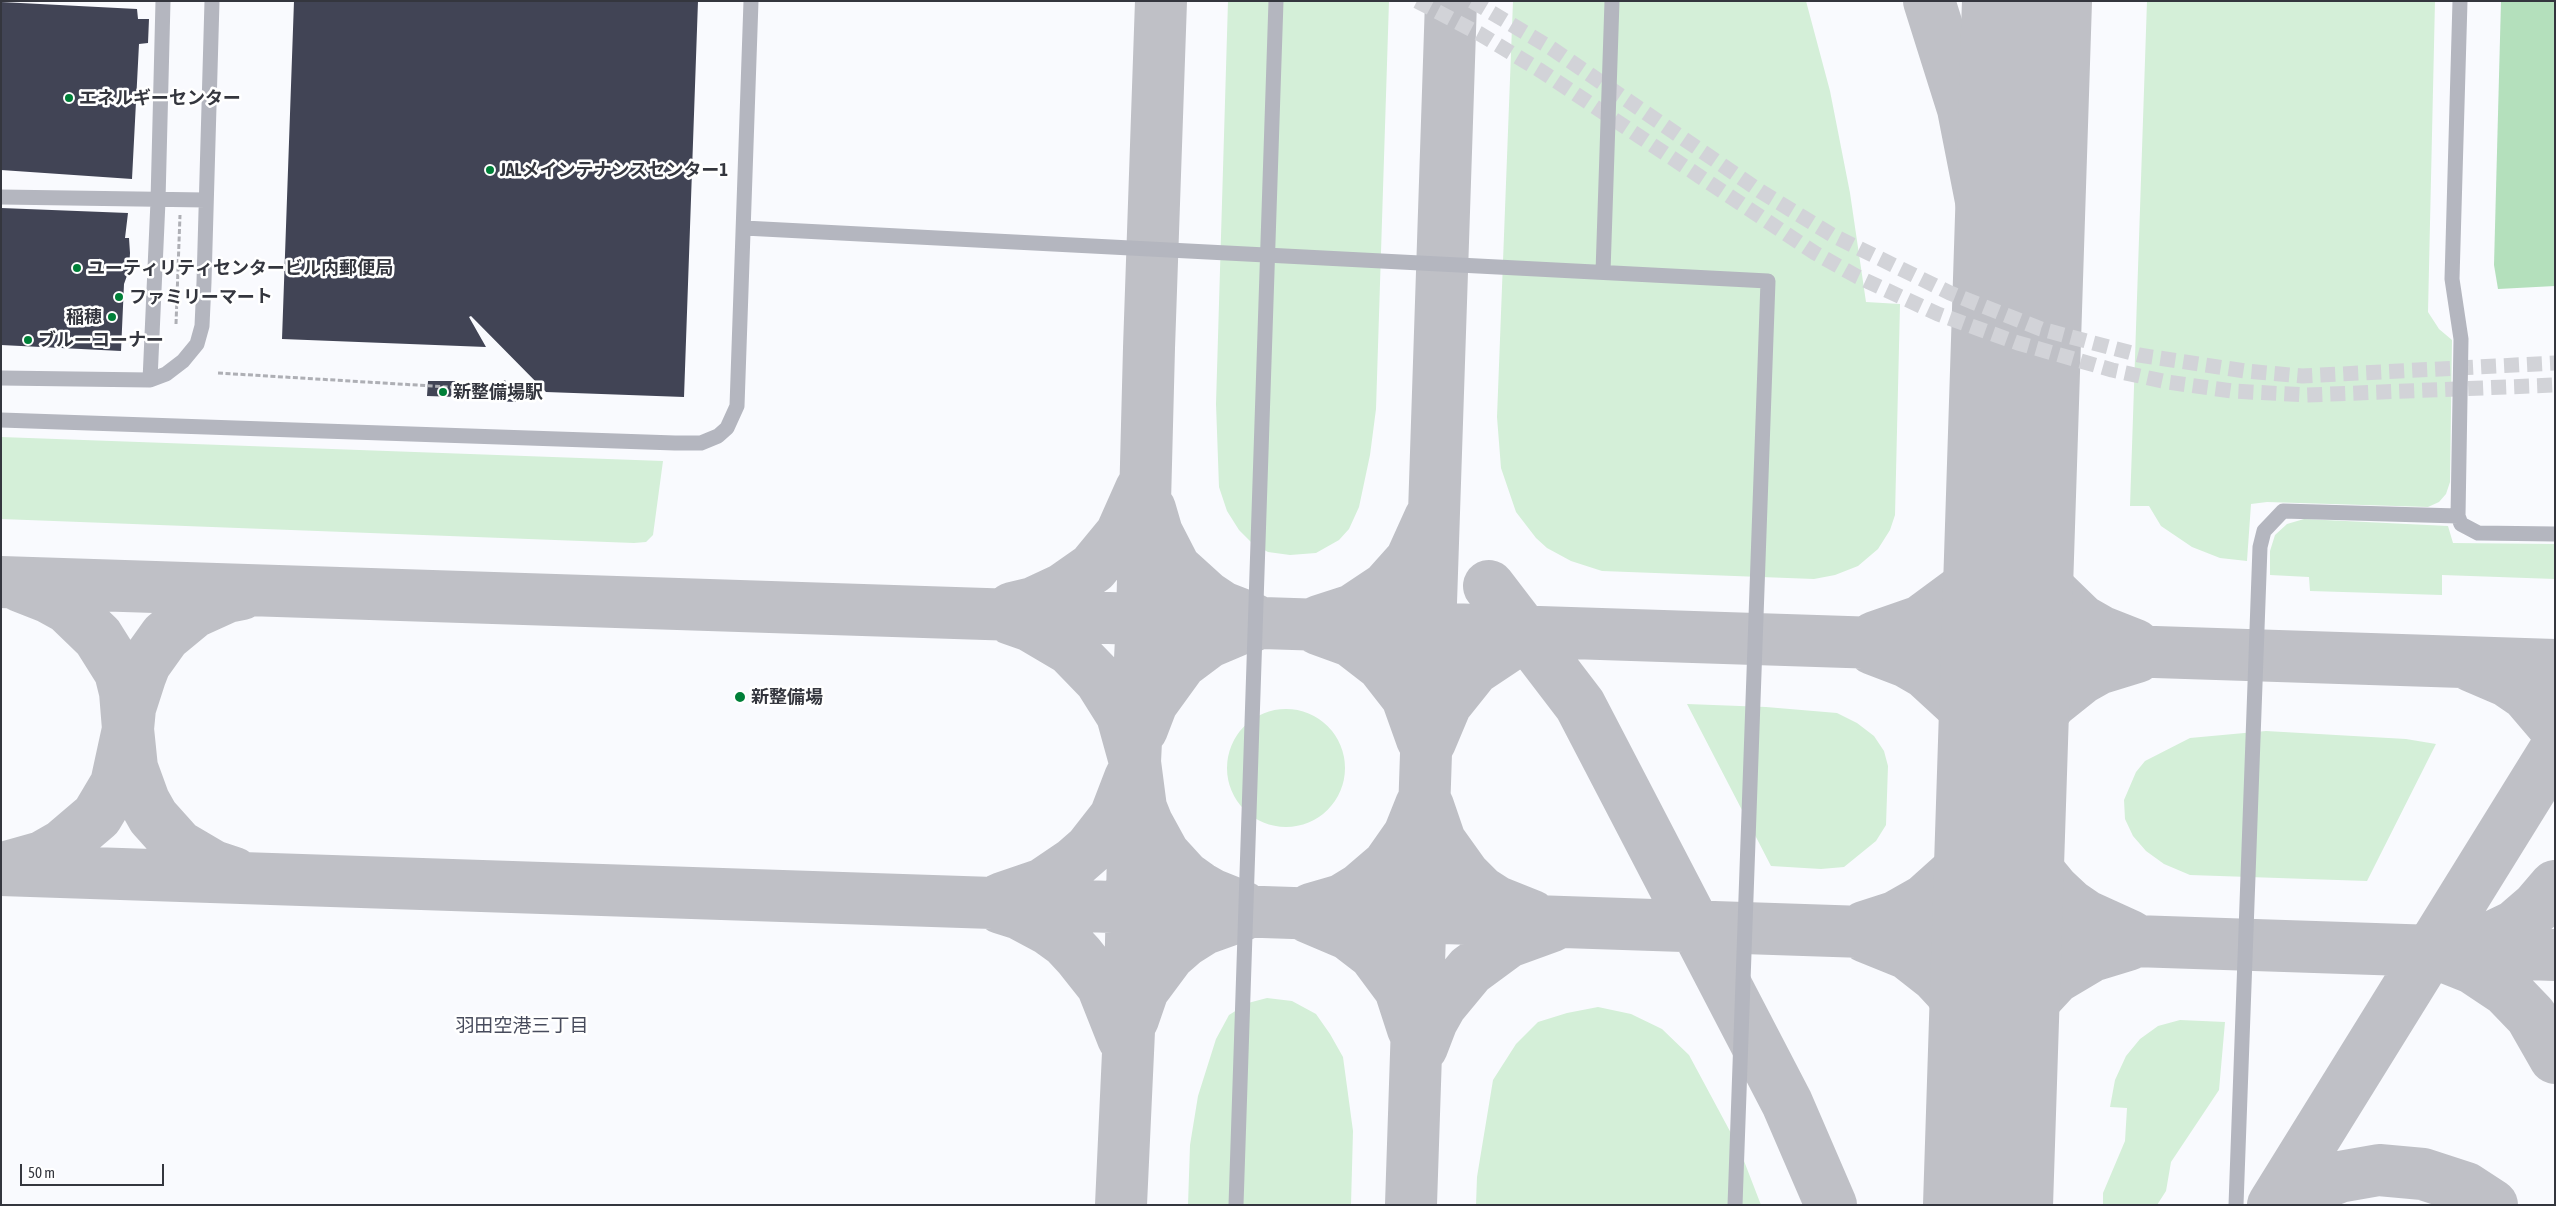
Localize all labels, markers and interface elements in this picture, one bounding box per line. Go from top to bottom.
place label: エネルギーセンター [79,87,241,109]
marker: エネルギーセンター [63,92,75,104]
place label: JALメインテナンスセンター1 [500,159,728,181]
marker: JALメインテナンスセンター1 [484,164,496,176]
place label: ユーティリティセンタービル内郵便局 [87,257,393,279]
marker: ユーティリティセンタービル内郵便局 [71,262,83,274]
place label: ファミリーマート [129,286,273,308]
marker: ファミリーマート [113,291,125,303]
place label: 稲穂 [66,306,102,328]
marker: 稲穂 [106,311,118,323]
place label: ブルーコーナー [38,329,164,351]
marker: ブルーコーナー [22,334,34,346]
place label: 新整備場駅 [453,381,543,403]
marker: 新整備場駅 [437,386,449,398]
place label: 新整備場 [751,686,823,708]
marker: 新整備場 [733,690,747,704]
district label: 羽田空港三丁目 [456,1015,588,1037]
scale bar [22,1154,166,1186]
text: 50 m [28,1164,55,1181]

